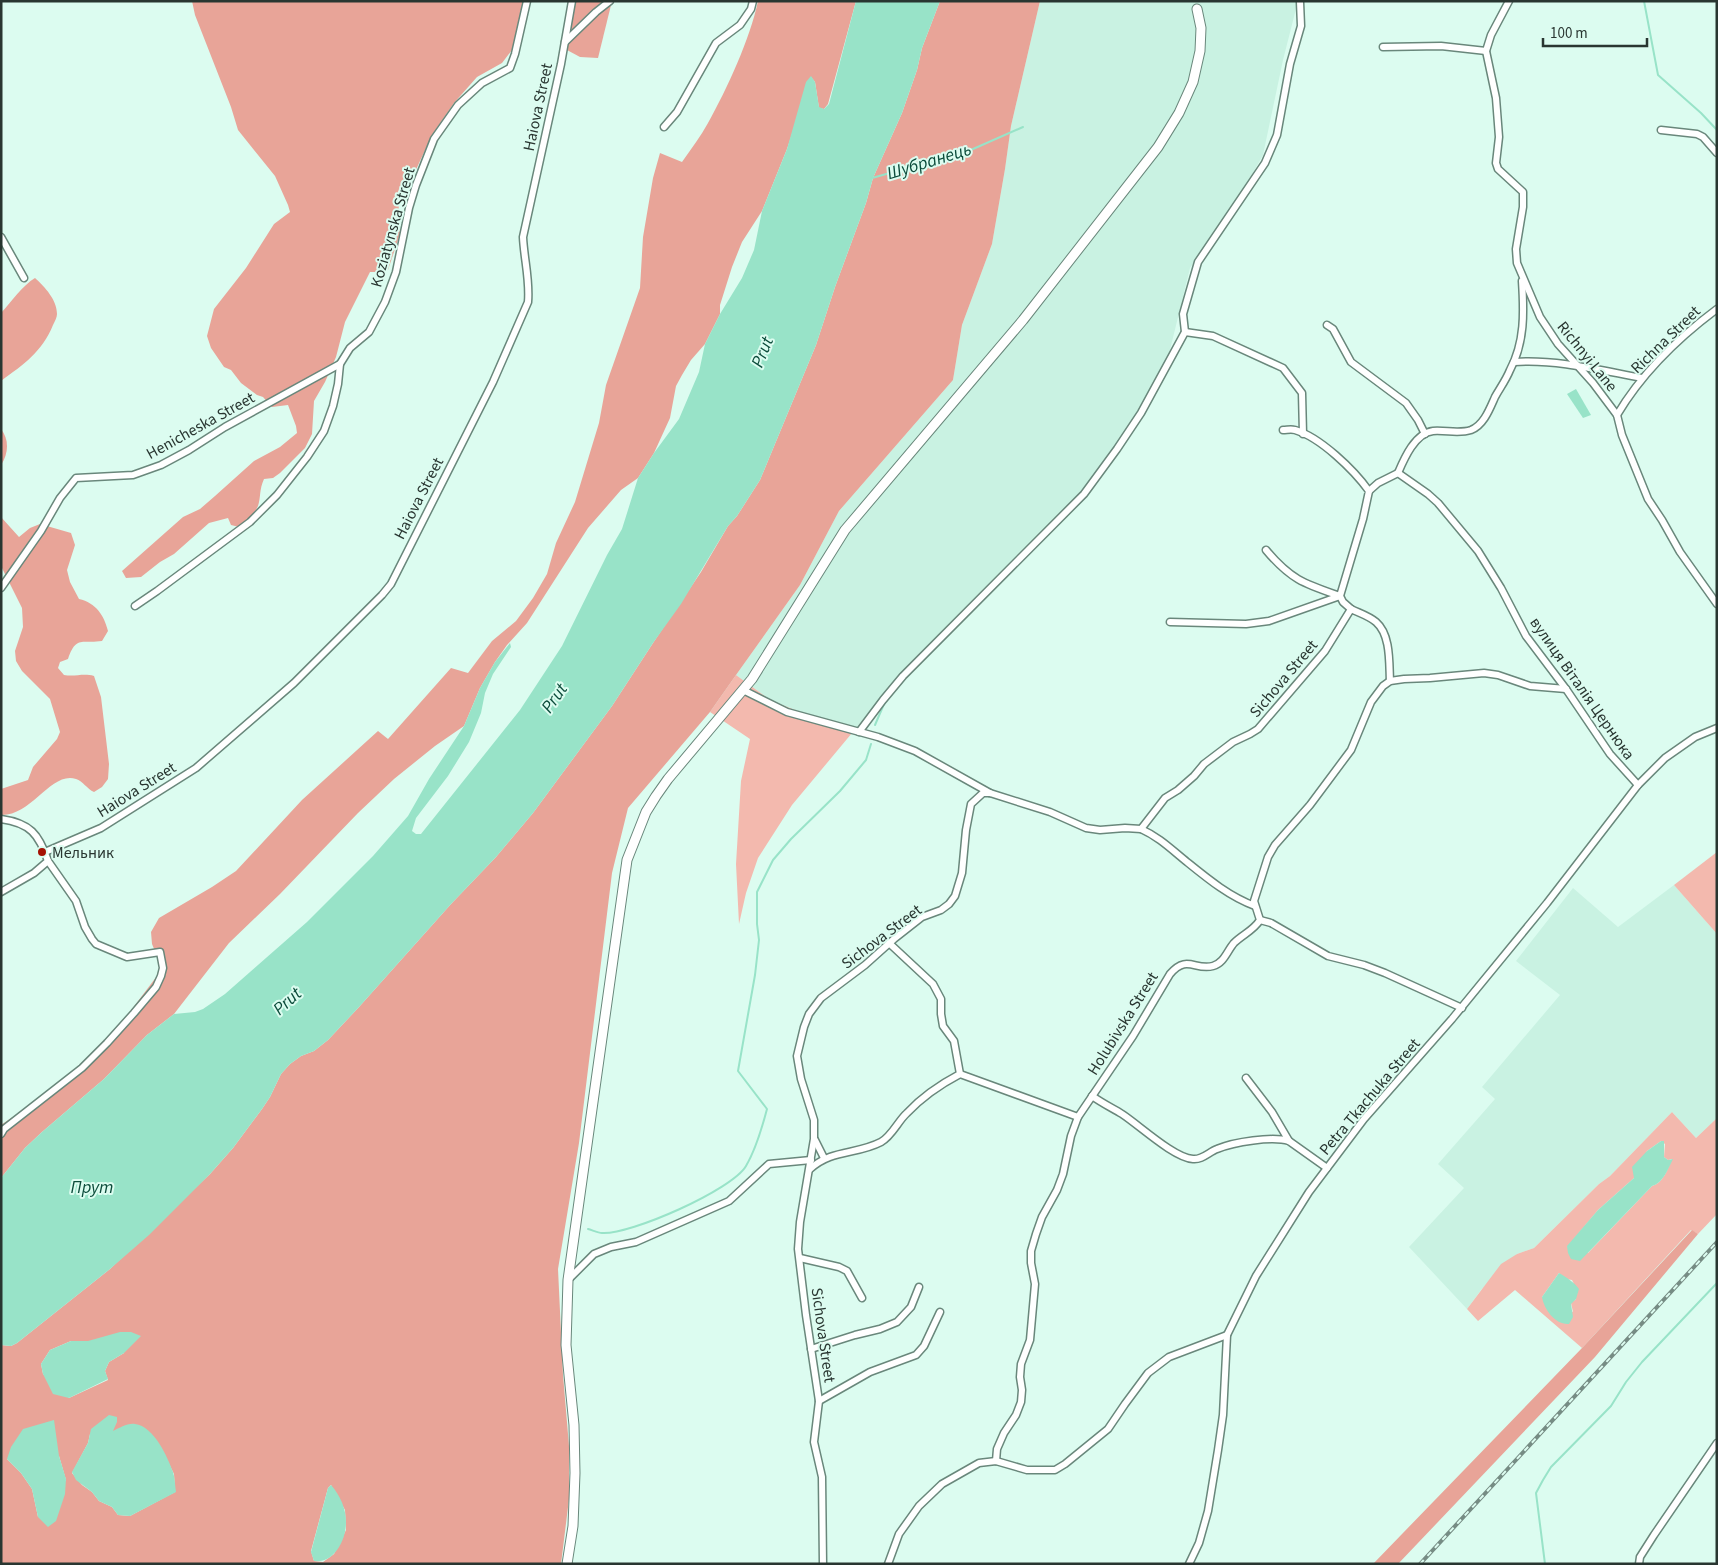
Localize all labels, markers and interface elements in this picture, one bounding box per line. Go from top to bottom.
scale bar [1543,15,1647,47]
text: 100 m [1550,23,1588,44]
street label: Haiova Street [518,61,558,153]
water label: Шубранець [884,137,975,186]
street label: Koziatynska Street [365,164,421,290]
street label: Richna Street [1626,300,1706,379]
street label: Richnyi Lane [1552,317,1623,397]
water label: Prut [745,332,780,371]
street label: Henicheska Street [142,387,259,465]
street label: Haiova Street [389,453,449,543]
street label: вулиця Віталія Цернюка [1525,613,1640,764]
street label: Sichova Street [1245,635,1323,722]
water label: Prut [535,677,574,718]
street label: Haiova Street [93,756,181,823]
place label: Мельник [52,842,114,864]
marker: Мельник [36,846,48,858]
street label: Sichova Street [837,899,927,974]
street label: Holubivska Street [1082,967,1164,1079]
water label: Prut [267,981,308,1021]
street label: Petra Tkachuka Street [1314,1033,1426,1160]
water label: Прут [70,1175,114,1200]
street label: Sichova Street [805,1286,841,1385]

